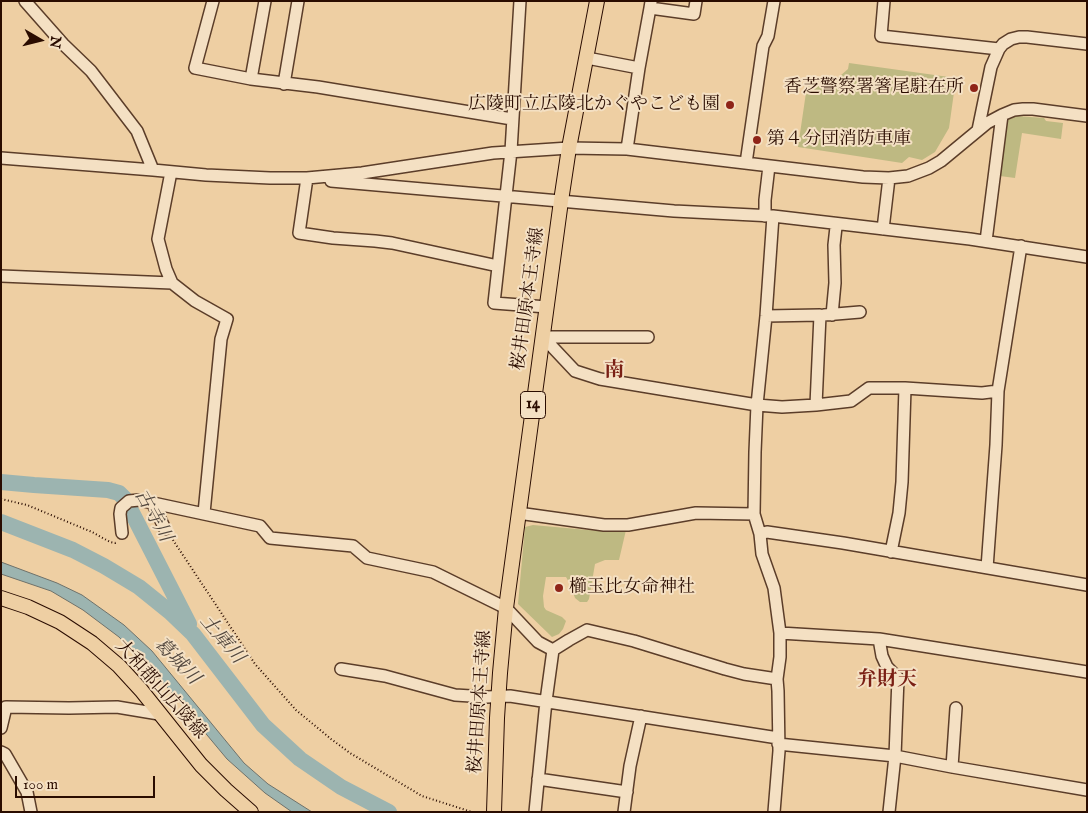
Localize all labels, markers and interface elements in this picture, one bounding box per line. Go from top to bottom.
north arrow [15,15,65,65]
text: N [45,35,65,49]
place label: 香芝警察署箸尾駐在所 [784,77,964,99]
marker: 香芝警察署箸尾駐在所 [968,82,980,94]
place label: 広陵町立広陵北かぐやこども園 [468,94,720,116]
marker: 広陵町立広陵北かぐやこども園 [724,99,736,111]
place label: 第４分団消防車庫 [767,129,911,151]
marker: 第４分団消防車庫 [751,134,763,146]
street label: 桜井田原本王寺線 [508,226,550,372]
district label: 南 [604,360,624,384]
road number: 14 [520,392,546,418]
water label: 古寺川 [128,486,176,546]
place label: 櫛玉比女命神社 [569,577,695,599]
marker: 櫛玉比女命神社 [553,582,565,594]
water label: 土庫川 [194,611,248,669]
street label: 桜井田原本王寺線 [465,629,497,775]
water label: 葛城川 [148,634,204,690]
street label: 大和郡山広陵線 [110,636,210,744]
district label: 弁財天 [857,669,917,693]
scale bar [18,766,158,798]
text: 100 m [23,775,58,794]

